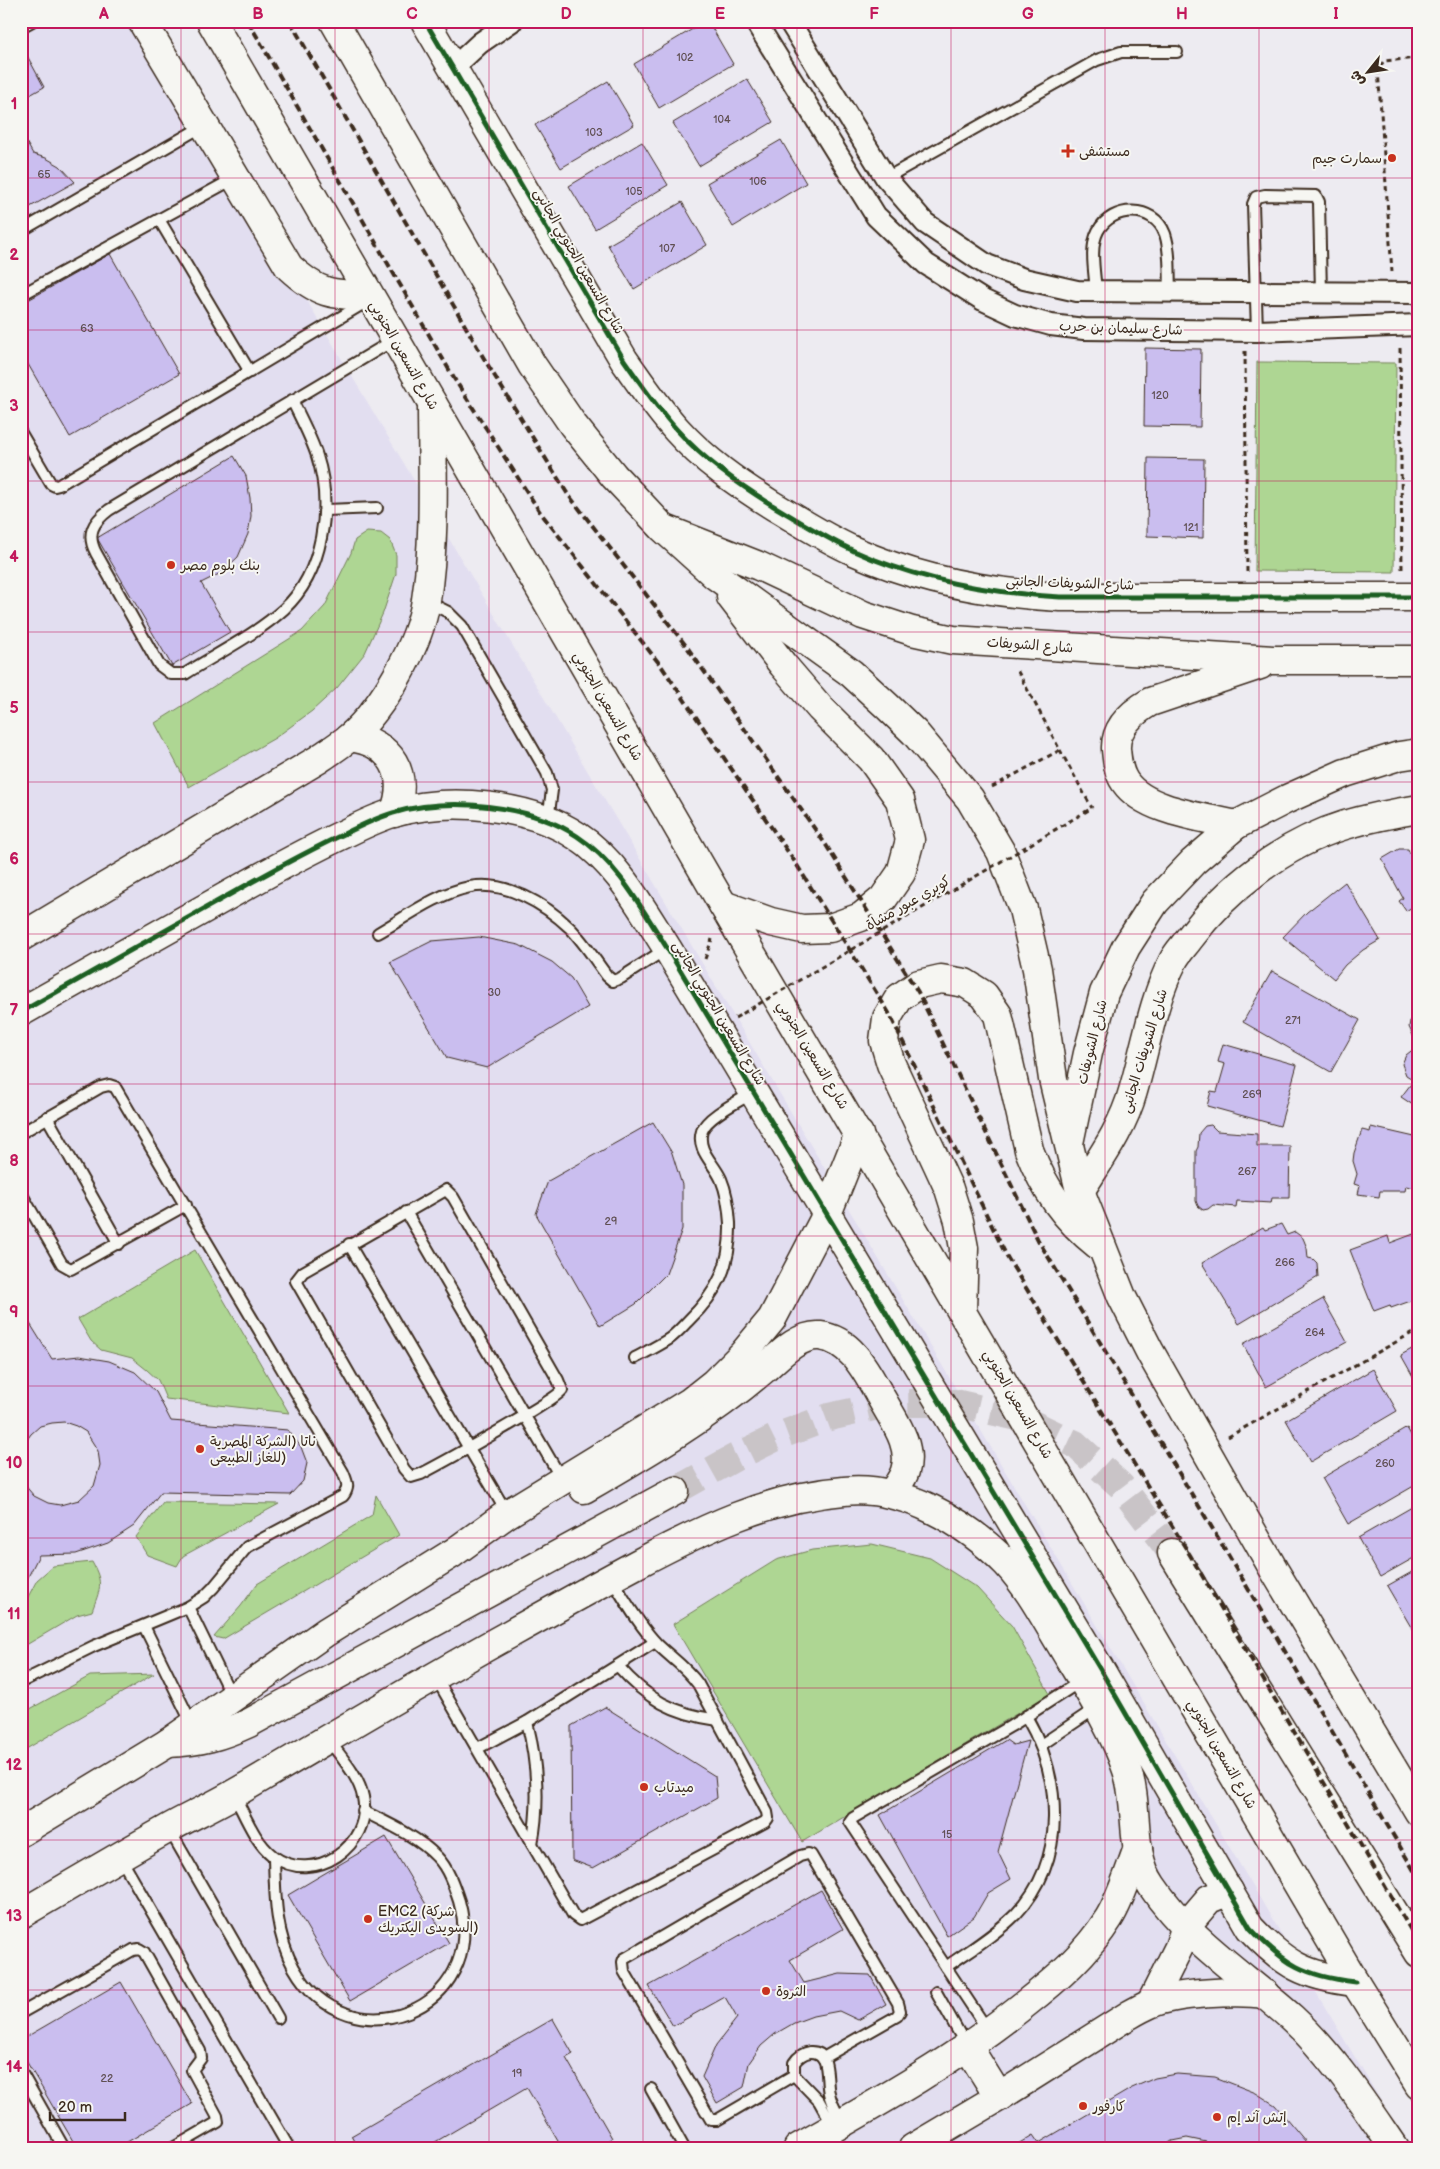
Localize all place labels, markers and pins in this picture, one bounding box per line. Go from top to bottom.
place label: مستشفى [1079,143,1130,160]
marker: مستشفى [1061,144,1075,158]
place label: سمارت جيم [1312,150,1382,169]
marker: سمارت جيم [1386,152,1398,164]
place label: بنك بلوم مصر [180,557,260,576]
marker: بنك بلوم مصر [165,559,177,571]
place label: ناتا (الشركة المصرية للغاز الطبيعى) [210,1433,316,1466]
marker: ناتا (الشركة المصرية للغاز الطبيعى) [194,1443,206,1455]
place label: ميدتاب [654,1779,694,1796]
marker: ميدتاب [638,1781,650,1793]
place label: EMC2 (شركة السويدى اليكتريك) [378,1903,478,1936]
marker: EMC2 (شركة السويدى اليكتريك) [362,1913,374,1925]
place label: الثروة [776,1983,806,2000]
marker: الثروة [760,1985,772,1997]
place label: كارفور [1092,2098,1125,2116]
marker: كارفور [1077,2100,1089,2112]
place label: إتش آند إم [1227,2109,1287,2128]
marker: إتش آند إم [1211,2111,1223,2123]

